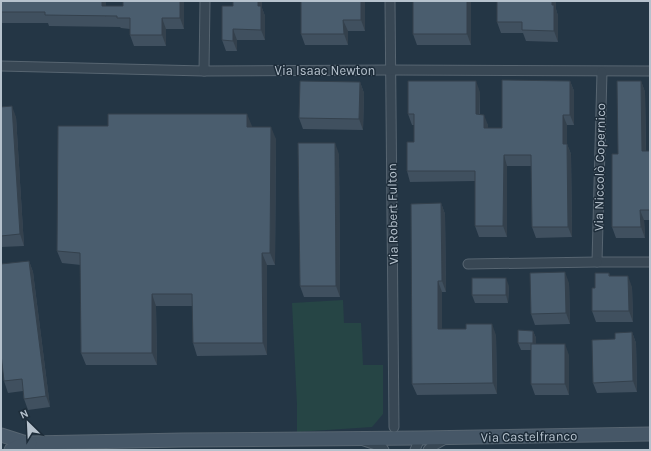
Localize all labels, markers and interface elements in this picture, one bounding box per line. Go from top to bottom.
street label: Via Isaac Newton [275,63,375,78]
street label: Via Niccolò Copernico [591,103,608,231]
street label: Via Robert Fulton [384,163,401,265]
north arrow [8,403,48,443]
text: N [18,407,30,422]
street label: Via Castelfranco [481,428,577,445]

